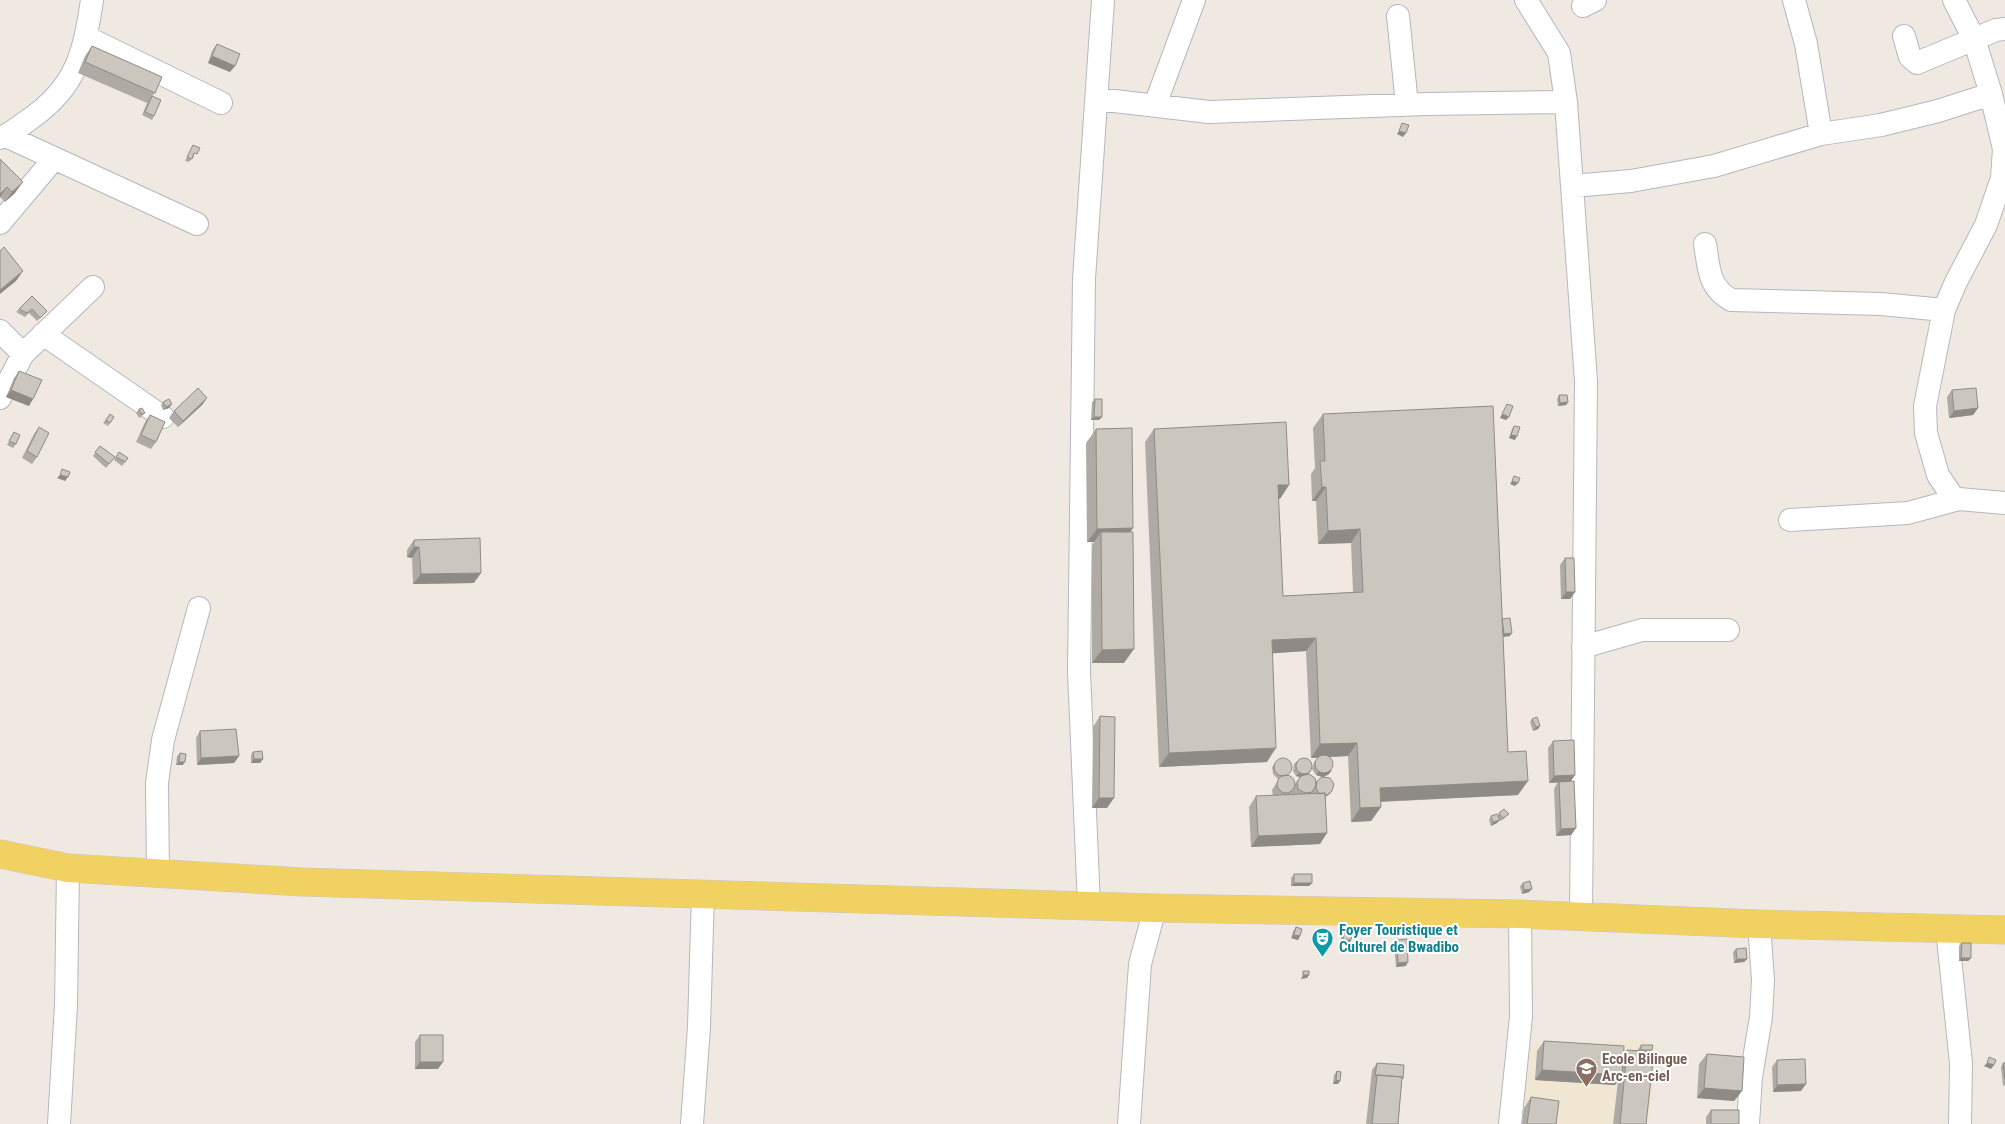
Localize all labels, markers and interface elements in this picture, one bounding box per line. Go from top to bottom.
place label: Foyer Touristique et Culturel de Bwadibo [1339,921,1459,956]
theatre icon: Foyer Touristique et Culturel de Bwadibo [1311,927,1335,958]
place label: Ecole Bilingue Arc-en-ciel [1602,1050,1687,1085]
school or university icon: Ecole Bilingue Arc-en-ciel [1574,1056,1598,1087]

